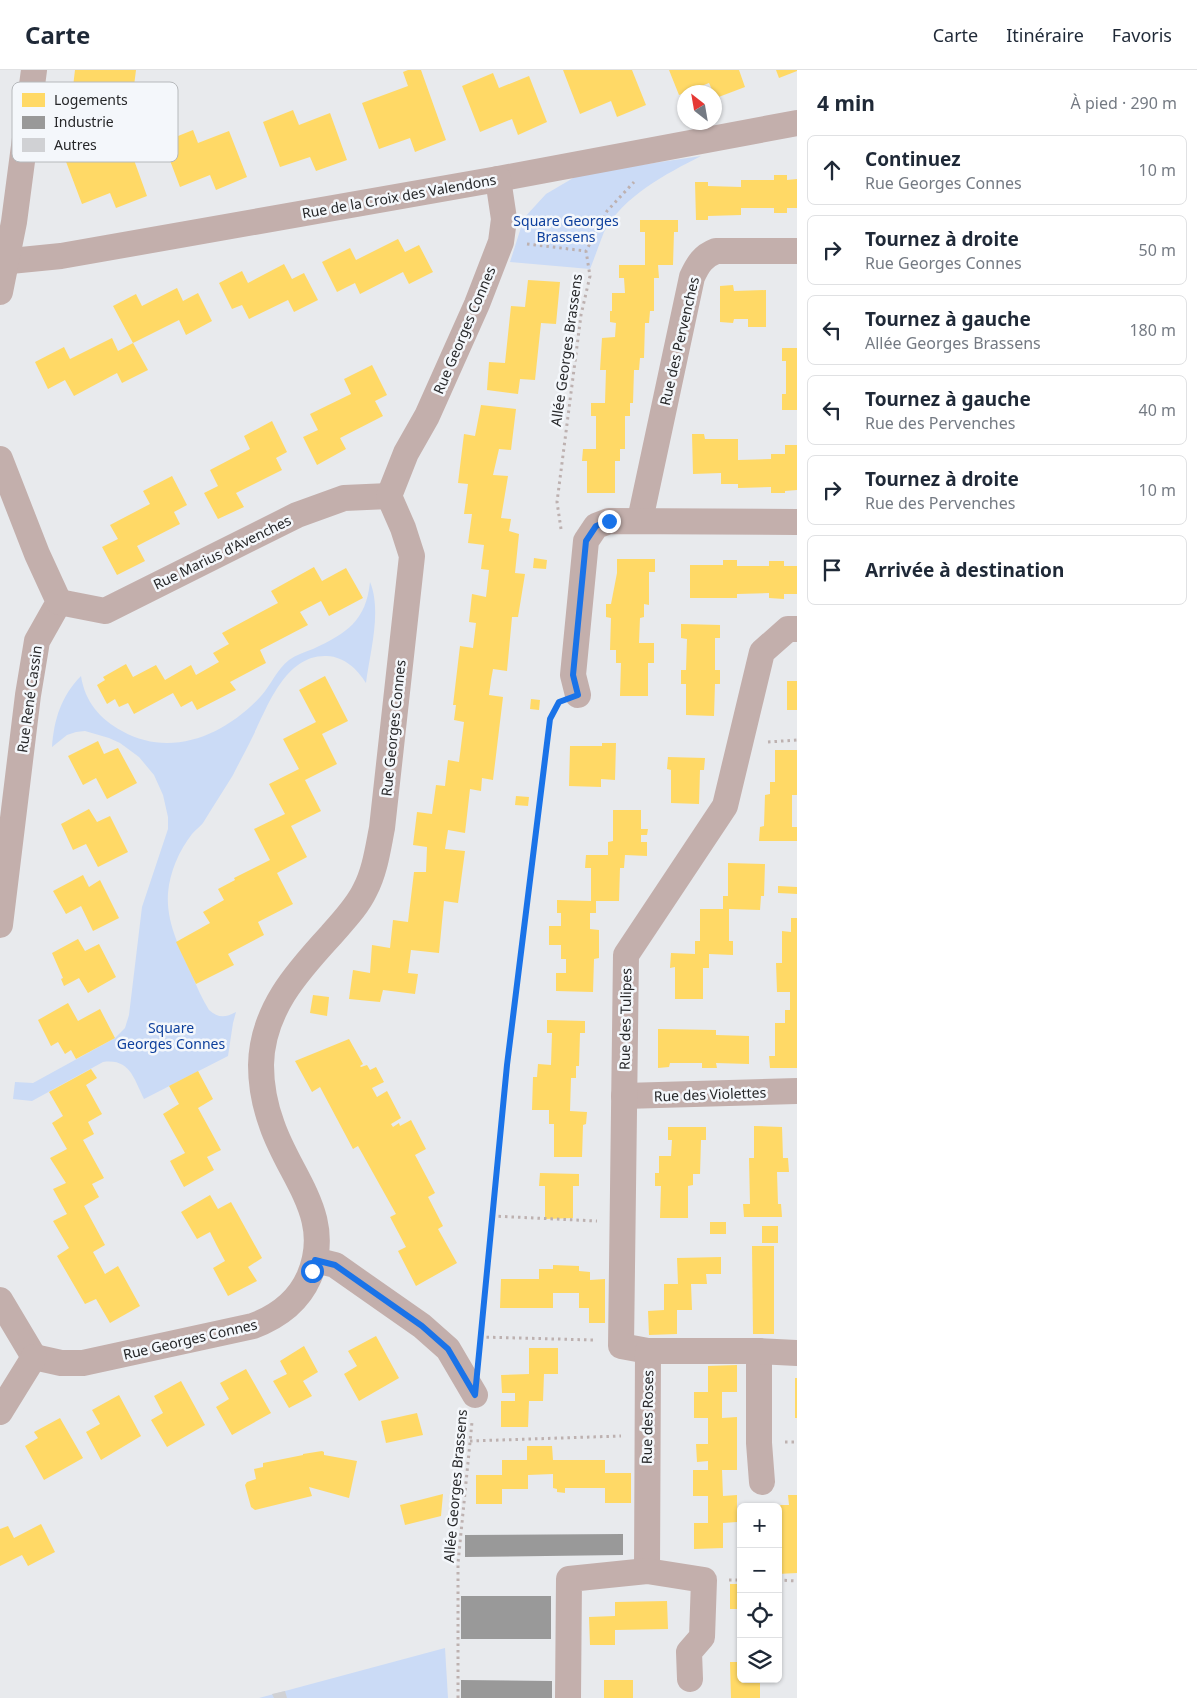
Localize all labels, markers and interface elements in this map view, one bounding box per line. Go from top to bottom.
text: Carte [25,18,90,51]
text: Carte [933,23,978,47]
text: Itinéraire [1006,23,1084,47]
text: Favoris [1112,23,1172,47]
legend [12,82,178,162]
north arrow [677,85,722,130]
text: 4 min [817,89,875,117]
text: Logements [54,90,128,109]
text: À pied · 290 m [1071,92,1177,114]
text: Industrie [54,112,114,131]
text: Autres [54,135,97,154]
text: Continuez [865,146,961,172]
icon: ahead [818,156,846,184]
text: 10 m [1139,159,1176,181]
street label: Rue de la Croix des Valendons [300,169,498,222]
text: Rue Georges Connes [865,172,1022,194]
park label: Square Georges Brassens [513,211,619,246]
text: Tournez à droite [865,226,1019,252]
icon: right [818,236,846,264]
text: 50 m [1139,239,1176,261]
text: Rue Georges Connes [865,252,1022,274]
street label: Rue Georges Connes [428,263,500,397]
street label: Allée Georges Brassens [546,272,586,427]
street label: Rue des Pervenches [655,274,703,407]
text: Tournez à gauche [865,306,1031,332]
icon: left [818,316,846,344]
text: 180 m [1129,319,1176,341]
text: Allée Georges Brassens [865,332,1041,354]
text: Tournez à gauche [865,386,1031,412]
icon: left [818,396,846,424]
text: 40 m [1139,399,1176,421]
text: Rue des Pervenches [865,412,1015,434]
text: Tournez à droite [865,466,1019,492]
icon: right [818,476,846,504]
text: 10 m [1139,479,1176,501]
text: Rue des Pervenches [865,492,1015,514]
street label: Rue Marius d'Avenches [150,510,294,594]
route end [598,510,621,533]
icon: arrive [818,556,846,584]
text: Arrivée à destination [865,557,1064,583]
street label: Rue René Cassin [12,644,46,754]
street label: Rue Georges Connes [376,659,410,797]
street label: Rue des Tulipes [615,968,635,1070]
park label: Square Georges Connes [117,1018,225,1053]
street label: Rue des Violettes [653,1083,767,1105]
route start [301,1260,324,1283]
street label: Rue Georges Connes [121,1314,259,1364]
street label: Rue des Roses [637,1369,657,1464]
street label: Allée Georges Brassens [439,1408,471,1563]
map controls [737,1503,782,1683]
button: + [737,1503,782,1548]
button: − [737,1548,782,1593]
button: locate [737,1593,782,1638]
button: layers [737,1638,782,1683]

